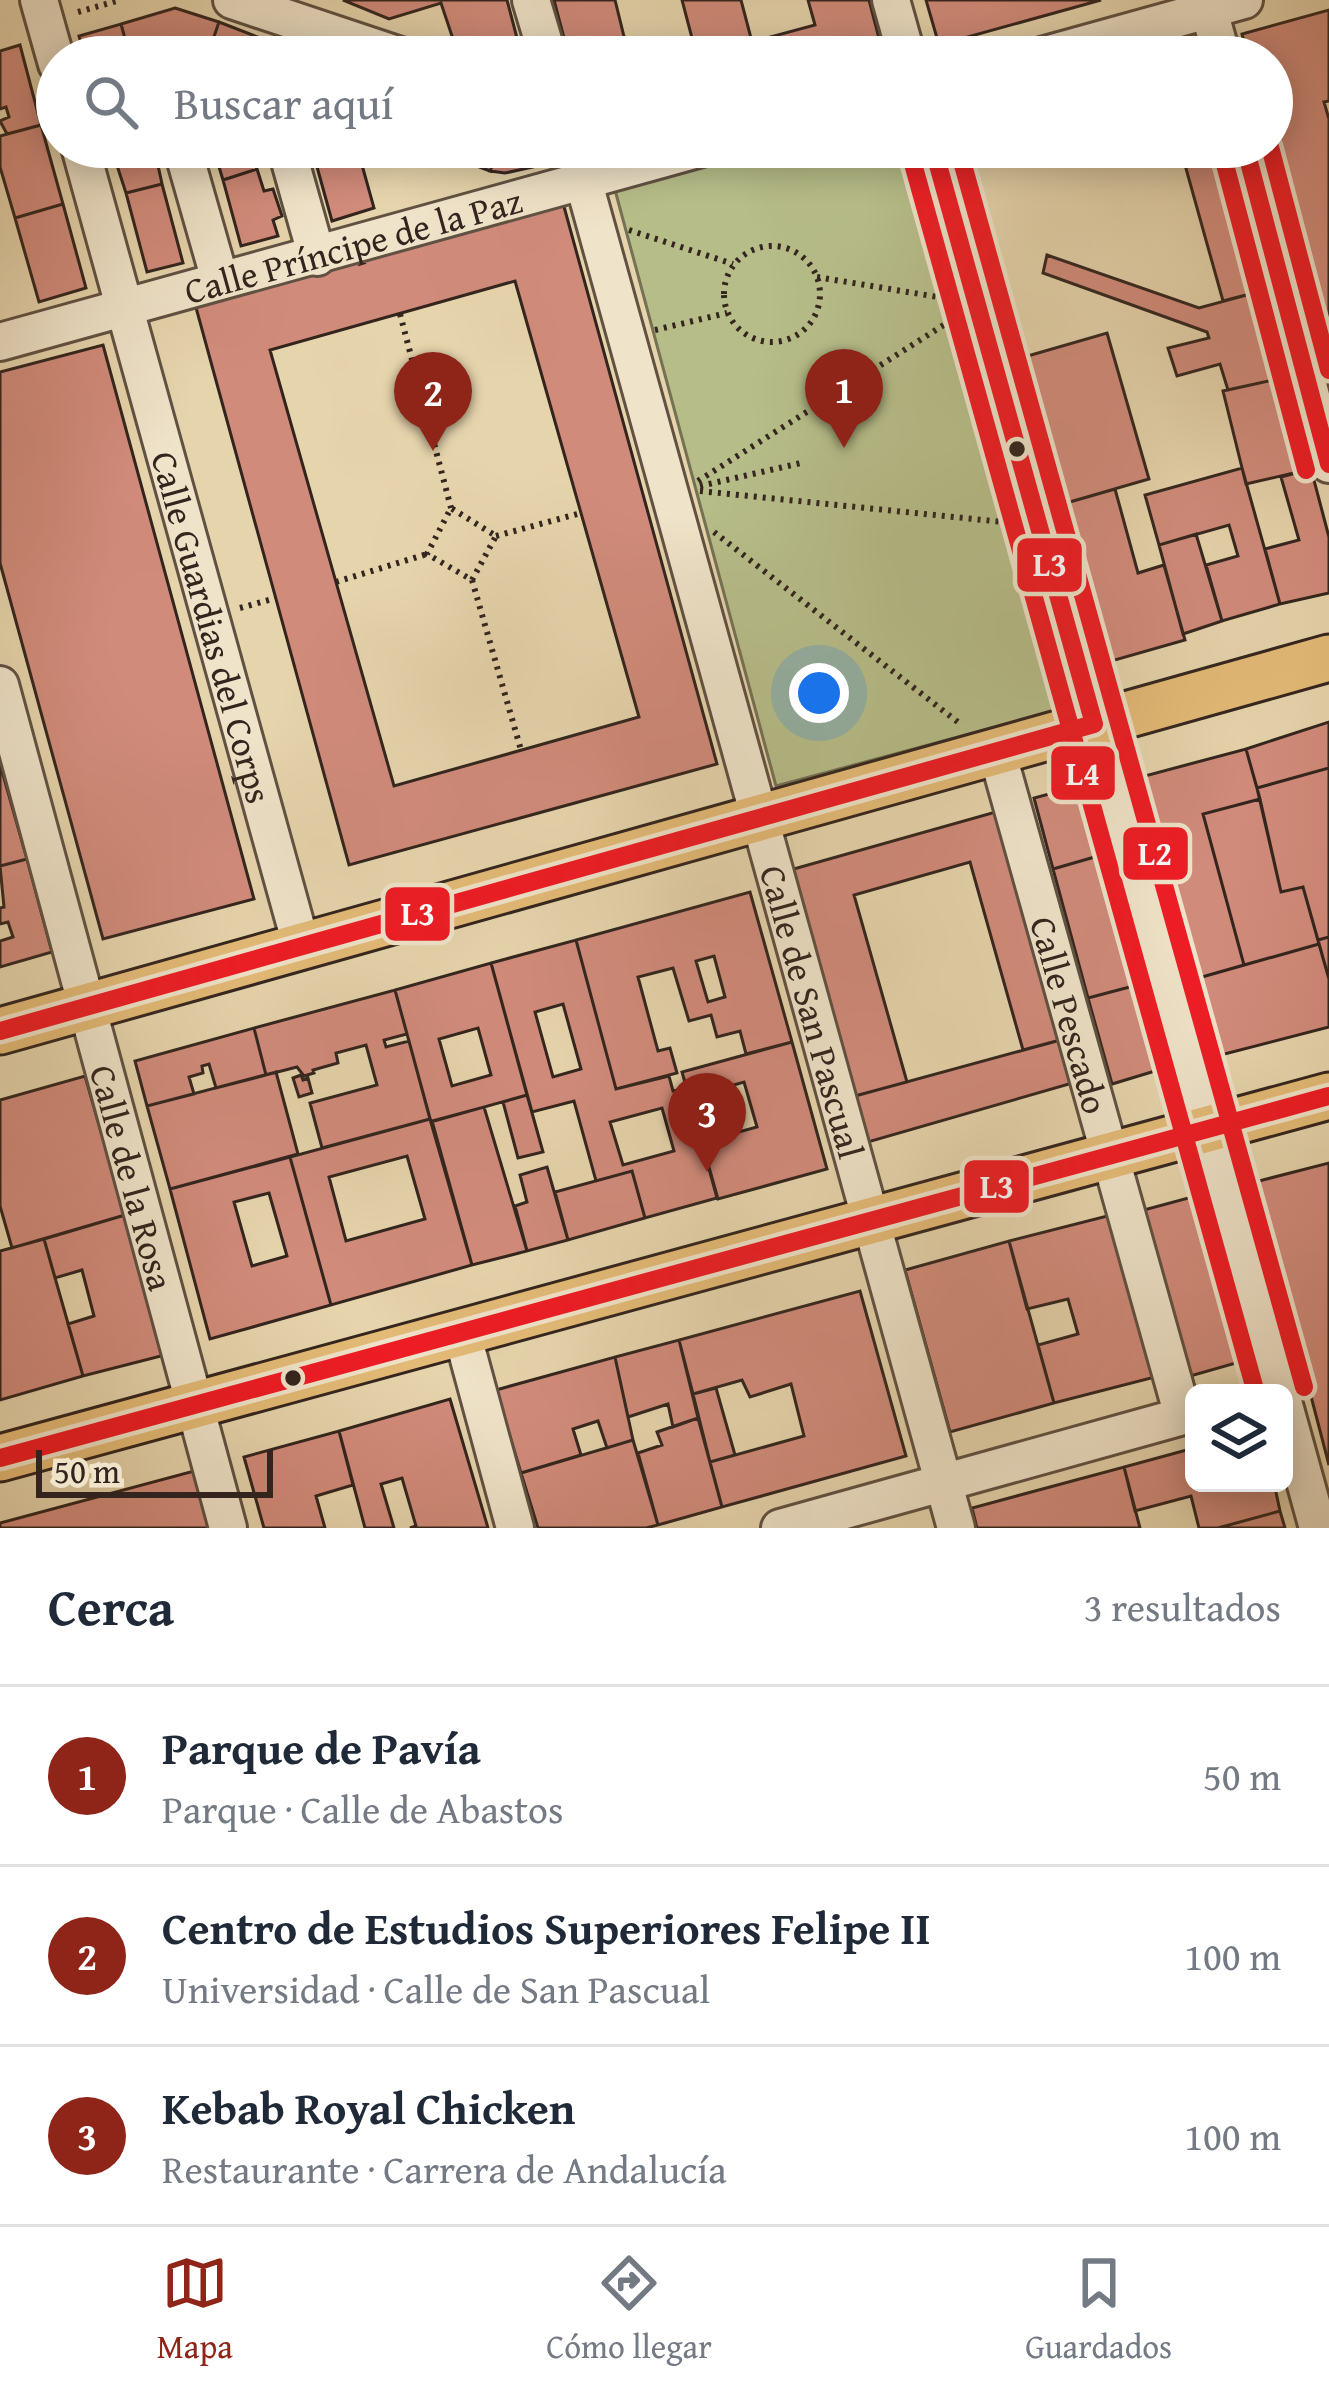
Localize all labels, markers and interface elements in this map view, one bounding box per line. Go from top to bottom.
search box [36,36,1293,168]
icon: search [78,69,144,135]
text: Buscar aquí [174,70,393,135]
street label: Calle Príncipe de la Paz [178,173,527,316]
pin: 1 [805,349,883,448]
pin: 2 [394,352,472,451]
unlabelled marker [1006,438,1028,460]
street label: Calle Guardias del Corps [139,445,287,809]
line badge: L3 [1015,536,1084,594]
text: L3 [1033,540,1067,588]
your location [789,663,849,723]
line badge: L4 [1049,744,1117,802]
text: L4 [1066,749,1100,797]
line badge: L2 [1121,825,1190,882]
text: L2 [1138,829,1172,877]
street label: Calle de San Pascual [747,859,879,1164]
line badge: L3 [383,885,452,943]
text: L3 [401,889,435,937]
street label: Calle Pescado [1018,910,1124,1120]
street label: Calle de la Rosa [77,1059,189,1296]
pin: 3 [668,1073,746,1172]
line badge: L3 [962,1158,1031,1215]
text: L3 [980,1162,1014,1210]
unlabelled marker [282,1367,304,1389]
map controls [1185,1384,1293,1492]
button: layers [1185,1384,1293,1492]
scale bar [36,1444,273,1497]
text: 50 m [54,1447,120,1495]
text: Cerca [48,1569,174,1644]
text: 3 resultados [1084,1578,1281,1635]
text: Parque de Pavía [162,1715,481,1780]
text: 1 [77,1747,97,1804]
text: 50 m [1203,1747,1281,1804]
text: Parque · Calle de Abastos [162,1780,563,1837]
text: Centro de Estudios Superiores Felipe II [162,1895,931,1960]
text: 2 [77,1927,97,1984]
text: 100 m [1184,1927,1281,1984]
text: Universidad · Calle de San Pascual [162,1960,710,2017]
text: Kebab Royal Chicken [162,2075,575,2140]
text: 3 [77,2107,97,2164]
text: 100 m [1184,2107,1281,2164]
text: Restaurante · Carrera de Andalucía [162,2140,727,2197]
tab: Mapa [157,2250,233,2370]
tab: Cómo llegar [546,2250,712,2370]
tab: Guardados [1025,2250,1172,2370]

